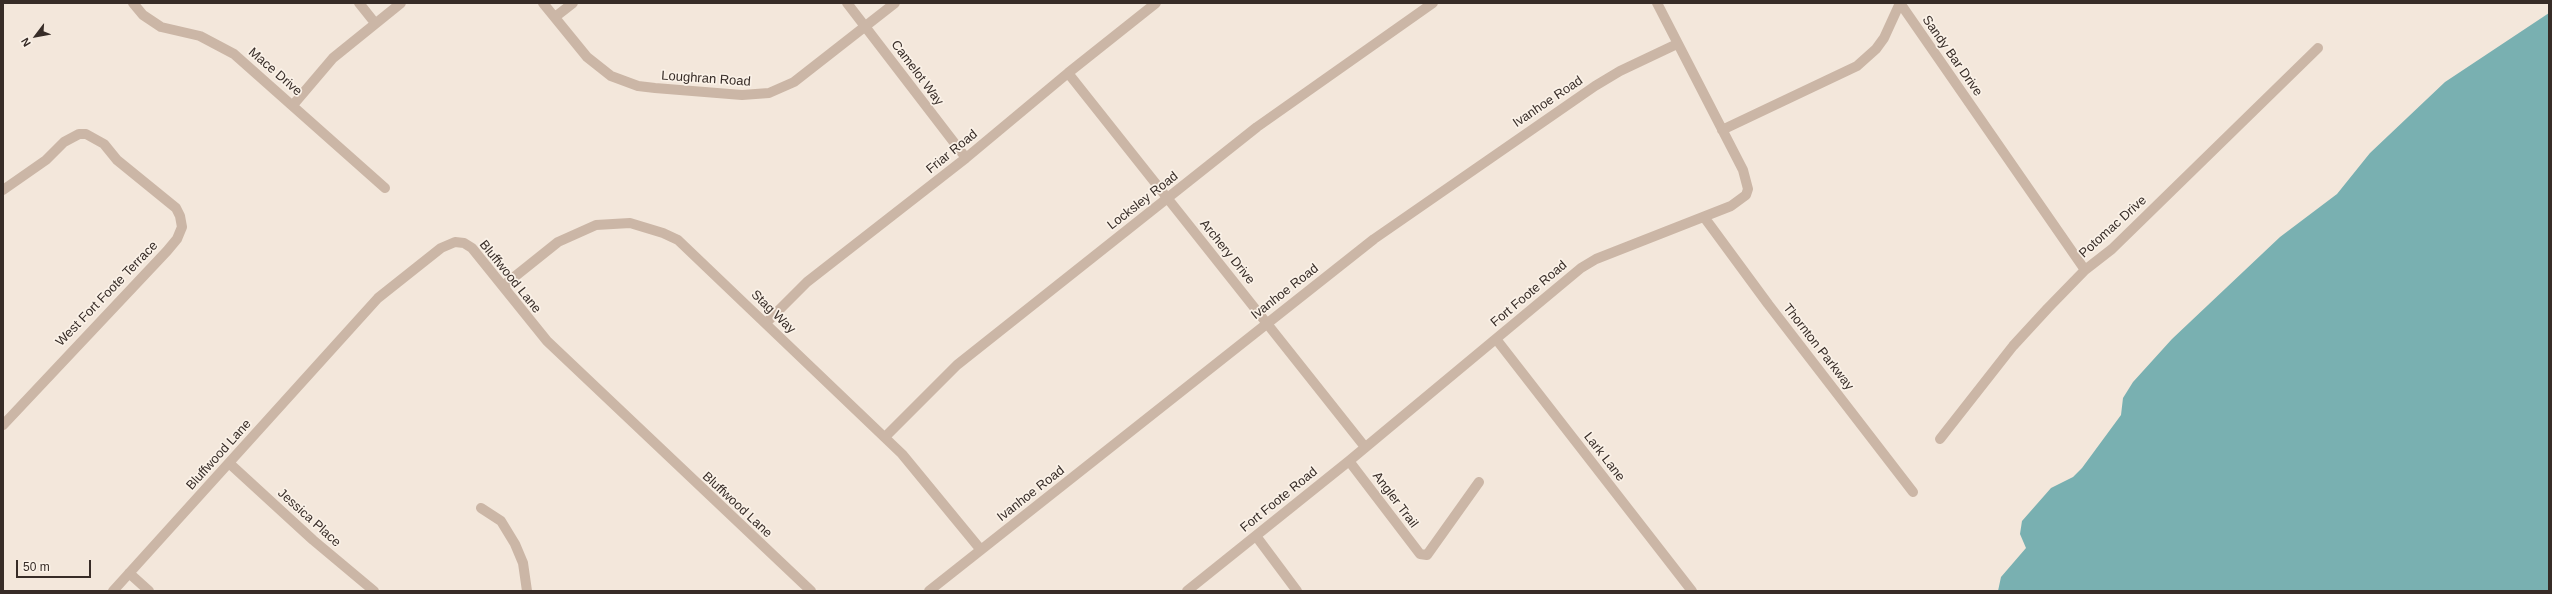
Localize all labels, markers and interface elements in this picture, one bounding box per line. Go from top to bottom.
street label: Sandy Bar Drive [1918,13,1986,99]
north arrow [16,16,56,56]
text: N [19,36,33,49]
street label: Camelot Way [887,37,947,109]
street label: Mace Drive [245,45,305,99]
street label: Loughran Road [661,68,751,90]
street label: Ivanhoe Road [1510,73,1586,131]
street label: Friar Road [923,127,981,177]
street label: Locksley Road [1105,169,1181,233]
street label: Potomac Drive [2076,193,2150,261]
street label: Archery Drive [1196,216,1258,288]
street label: Bluffwood Lane [476,237,544,317]
street label: West Fort Foote Terrace [53,238,161,350]
street label: Fort Foote Road [1488,258,1570,330]
street label: Ivanhoe Road [1248,261,1322,323]
street label: Stag Way [747,287,799,337]
street label: Thornton Parkway [1779,301,1857,393]
street label: Bluffwood Lane [183,417,255,493]
street label: Lark Lane [1580,429,1628,485]
street label: Ivanhoe Road [994,463,1068,525]
street label: Fort Foote Road [1237,464,1321,536]
street label: Bluffwood Lane [699,469,775,541]
street label: Angler Trail [1369,469,1421,531]
street label: Jessica Place [274,486,344,550]
scale bar [18,552,93,578]
text: 50 m [23,560,50,574]

